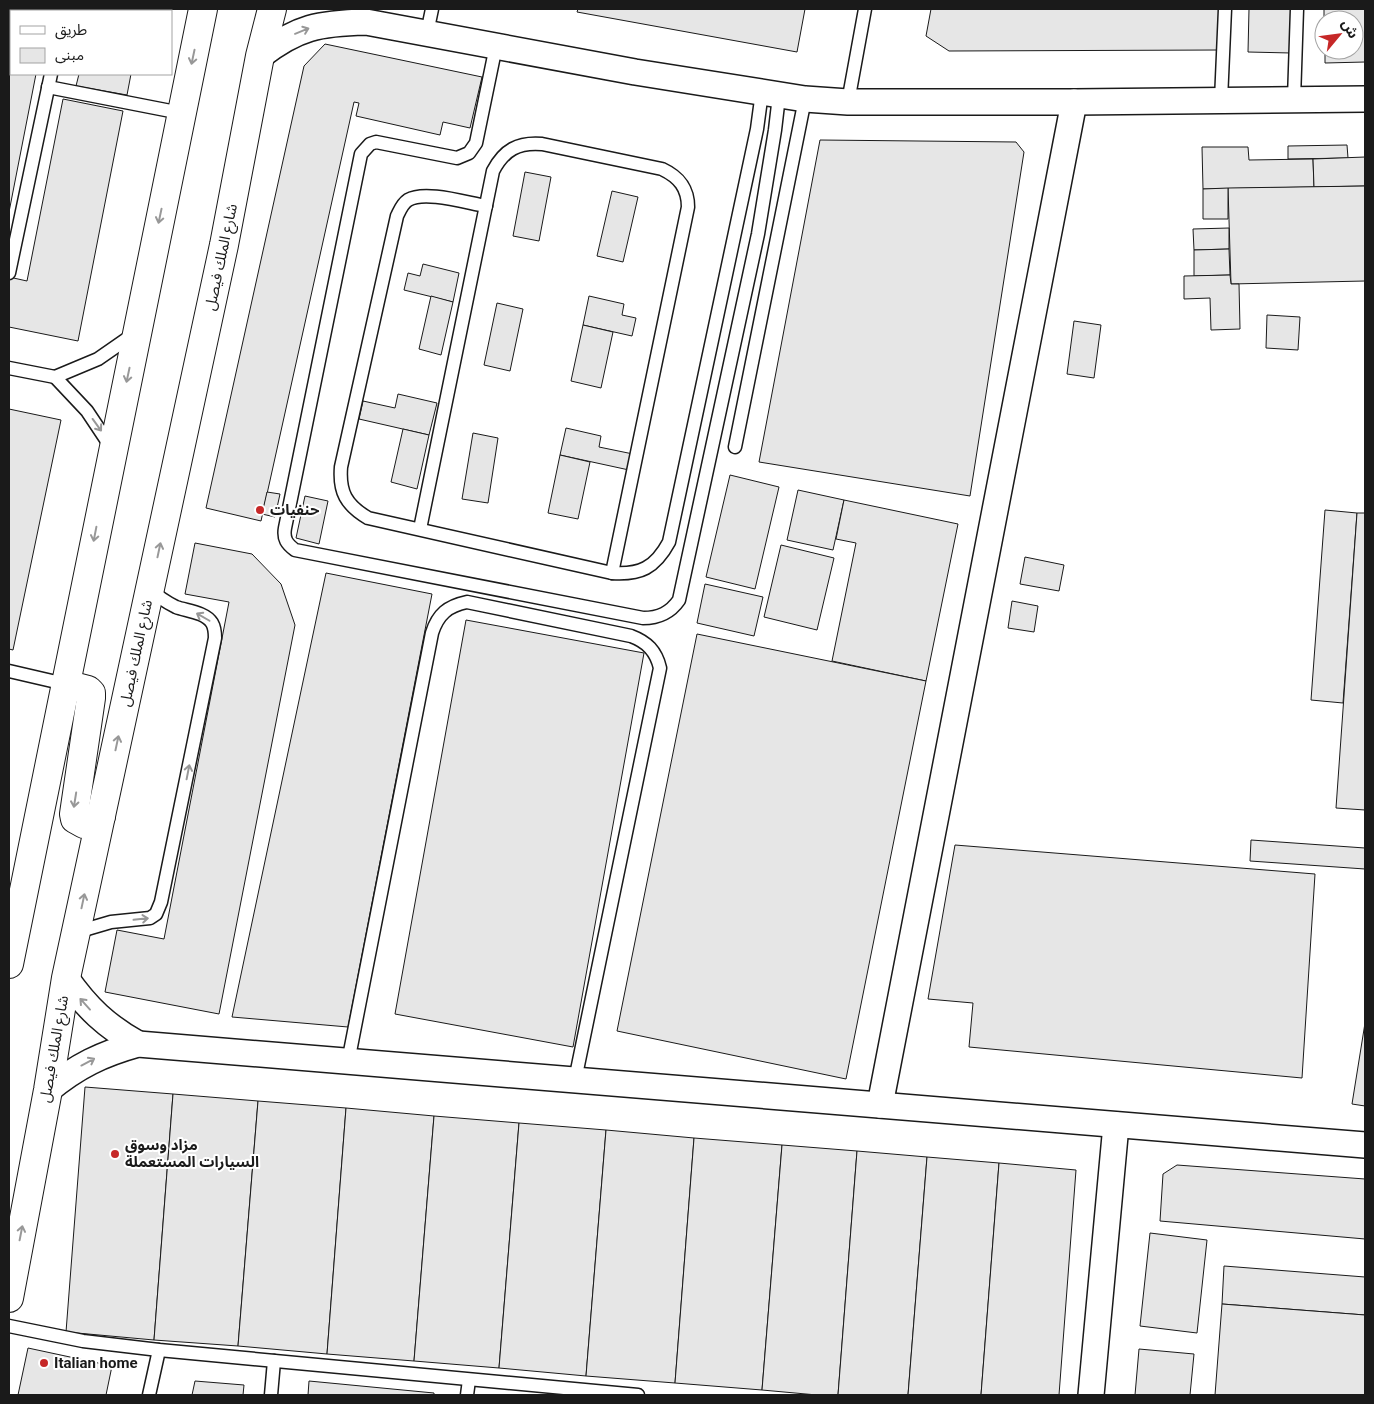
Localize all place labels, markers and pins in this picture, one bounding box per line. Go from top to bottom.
place label: حنفيات [270,501,320,519]
marker: حنفيات [254,504,266,516]
place label: مزاد وسوق السيارات المستعملة [125,1136,259,1171]
marker: مزاد وسوق السيارات المستعملة [109,1148,121,1160]
place label: Italian home [54,1354,138,1372]
marker: Italian home [38,1357,50,1369]

